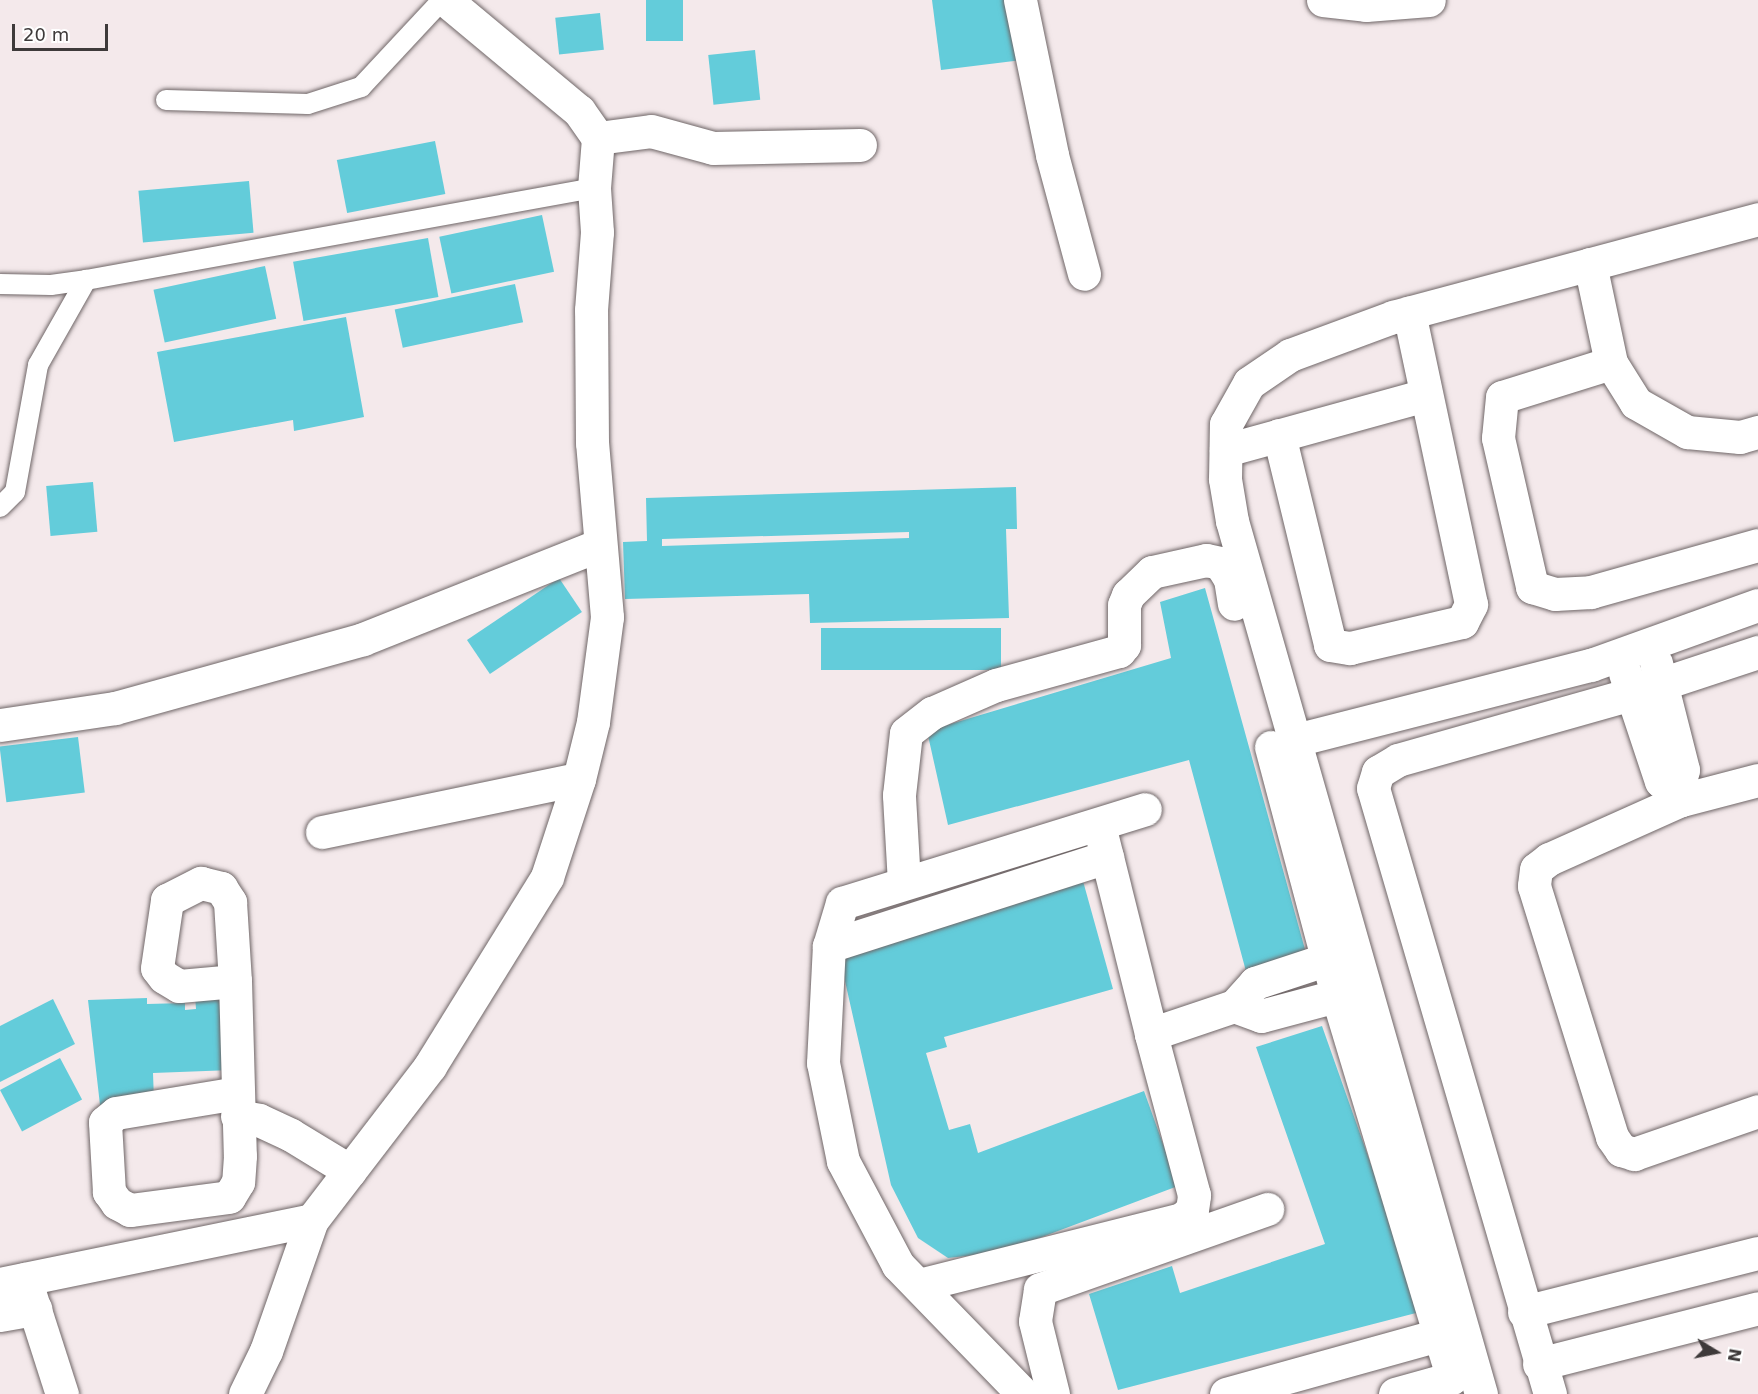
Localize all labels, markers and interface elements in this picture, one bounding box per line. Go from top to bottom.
scale bar [15,12,111,50]
text: 20 m [23,24,69,45]
north arrow [1686,1322,1746,1382]
text: N [1724,1347,1745,1363]

